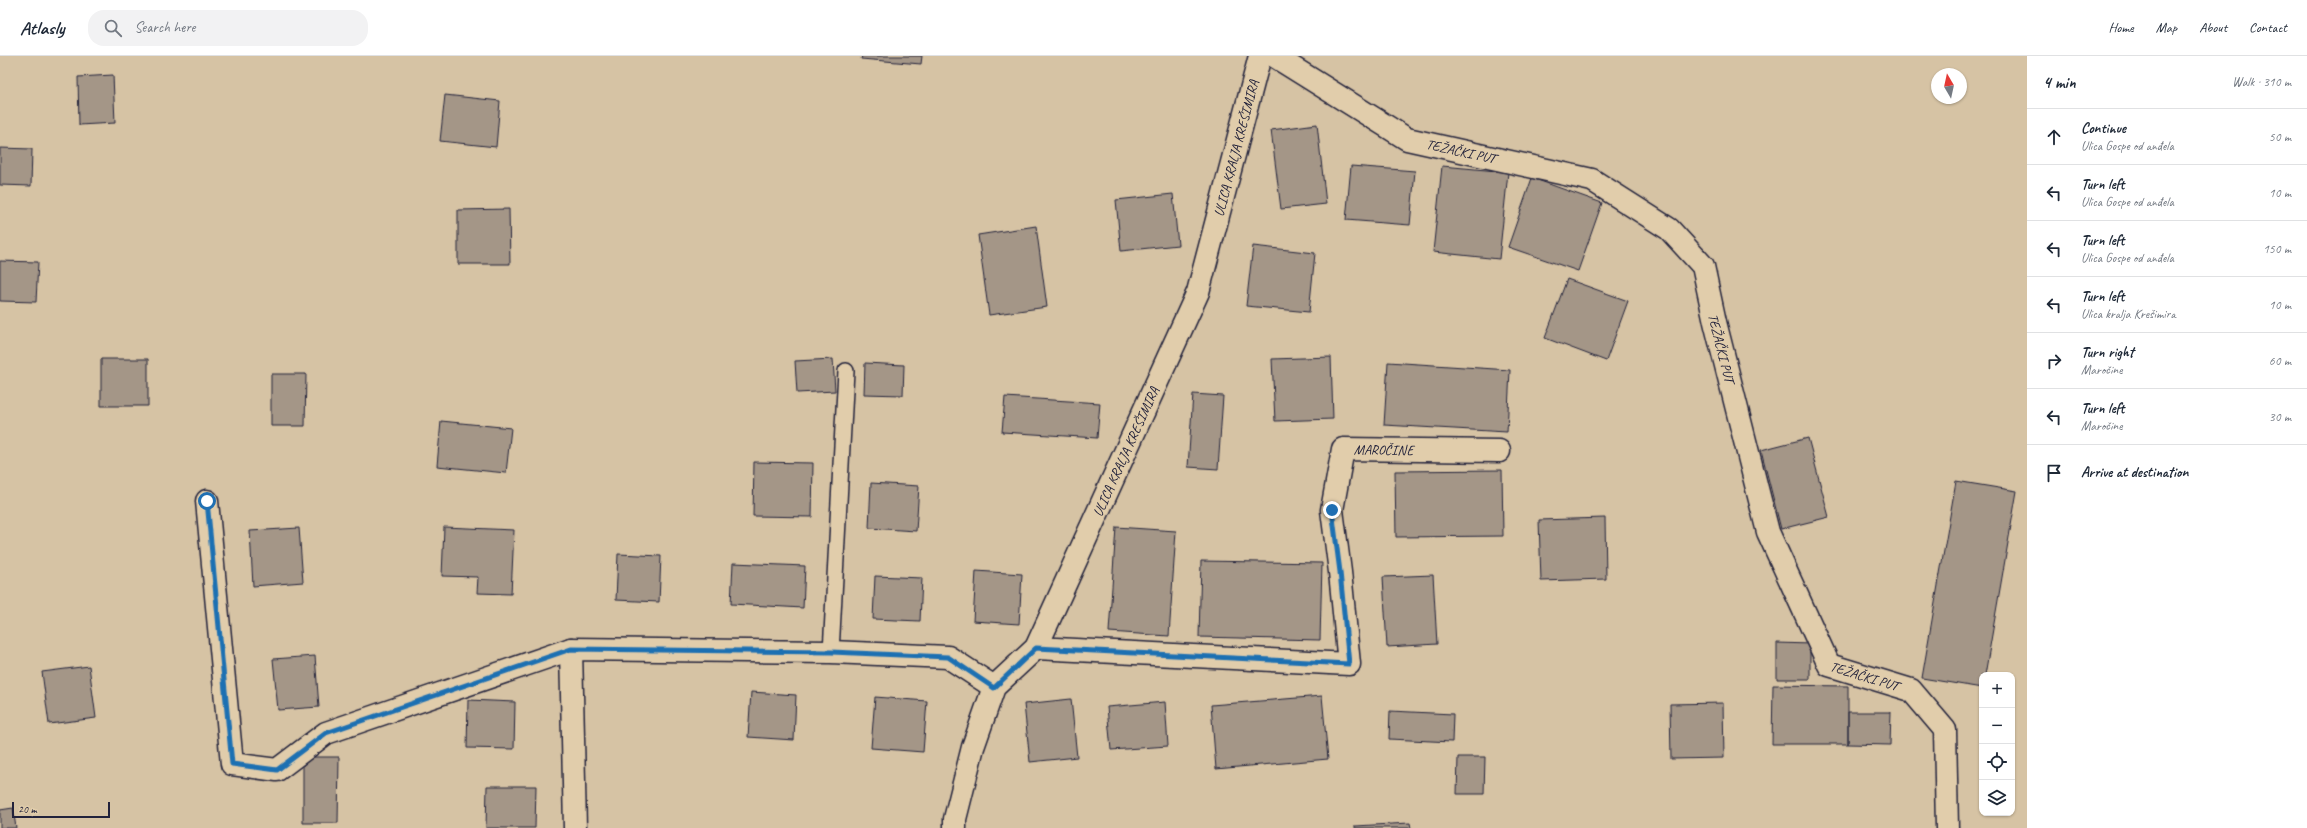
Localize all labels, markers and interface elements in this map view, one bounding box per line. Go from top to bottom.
search box [88,10,368,46]
text: Atlasly [20,16,64,40]
icon: search [102,17,124,39]
text: Search here [134,18,195,37]
text: Home [2108,19,2134,36]
text: Map [2156,19,2177,36]
text: About [2199,19,2227,36]
text: Contact [2249,19,2287,36]
north arrow [1931,68,1967,104]
text: 4 min [2043,72,2076,93]
text: Walk · 310 m [2232,74,2291,90]
street label: ULICA KRALJA KREŠIMIRA [1210,77,1263,218]
text: Continue [2081,119,2126,138]
icon: ahead [2043,126,2065,148]
text: 50 m [2269,129,2291,145]
street label: TEŽAČKI PUT [1425,136,1501,168]
text: Ulica Gospe od anđela [2081,138,2174,154]
text: Turn left [2081,175,2124,194]
icon: left [2043,182,2065,204]
text: 10 m [2269,185,2291,201]
text: Ulica Gospe od anđela [2081,194,2174,210]
text: Turn left [2081,231,2124,250]
icon: left [2043,238,2065,260]
text: 150 m [2263,241,2291,257]
text: Ulica Gospe od anđela [2081,250,2174,266]
text: Turn left [2081,287,2124,306]
icon: left [2043,294,2065,316]
text: 10 m [2269,297,2291,313]
text: Ulica kralja Krešimira [2081,306,2176,322]
street label: TEŽAČKI PUT [1704,312,1739,388]
text: Turn right [2081,343,2134,362]
icon: right [2043,350,2065,372]
text: 60 m [2269,353,2291,369]
text: Maročine [2081,362,2122,378]
street label: ULICA KRALJA KREŠIMIRA [1089,383,1163,519]
text: Turn left [2081,399,2124,418]
icon: left [2043,406,2065,428]
text: 30 m [2269,409,2291,425]
text: Maročine [2081,418,2122,434]
street label: MAROČINE [1354,441,1416,459]
icon: arrive [2043,462,2065,484]
text: Arrive at destination [2081,463,2188,482]
route start [198,492,216,510]
route end [1323,501,1341,519]
street label: TEŽAČKI PUT [1828,658,1904,696]
map controls [1979,672,2015,816]
button: + [1979,672,2015,708]
button: − [1979,708,2015,744]
button: locate [1979,744,2015,780]
button: layers [1979,780,2015,816]
scale bar [12,800,110,819]
text: 20 m [18,802,37,816]

